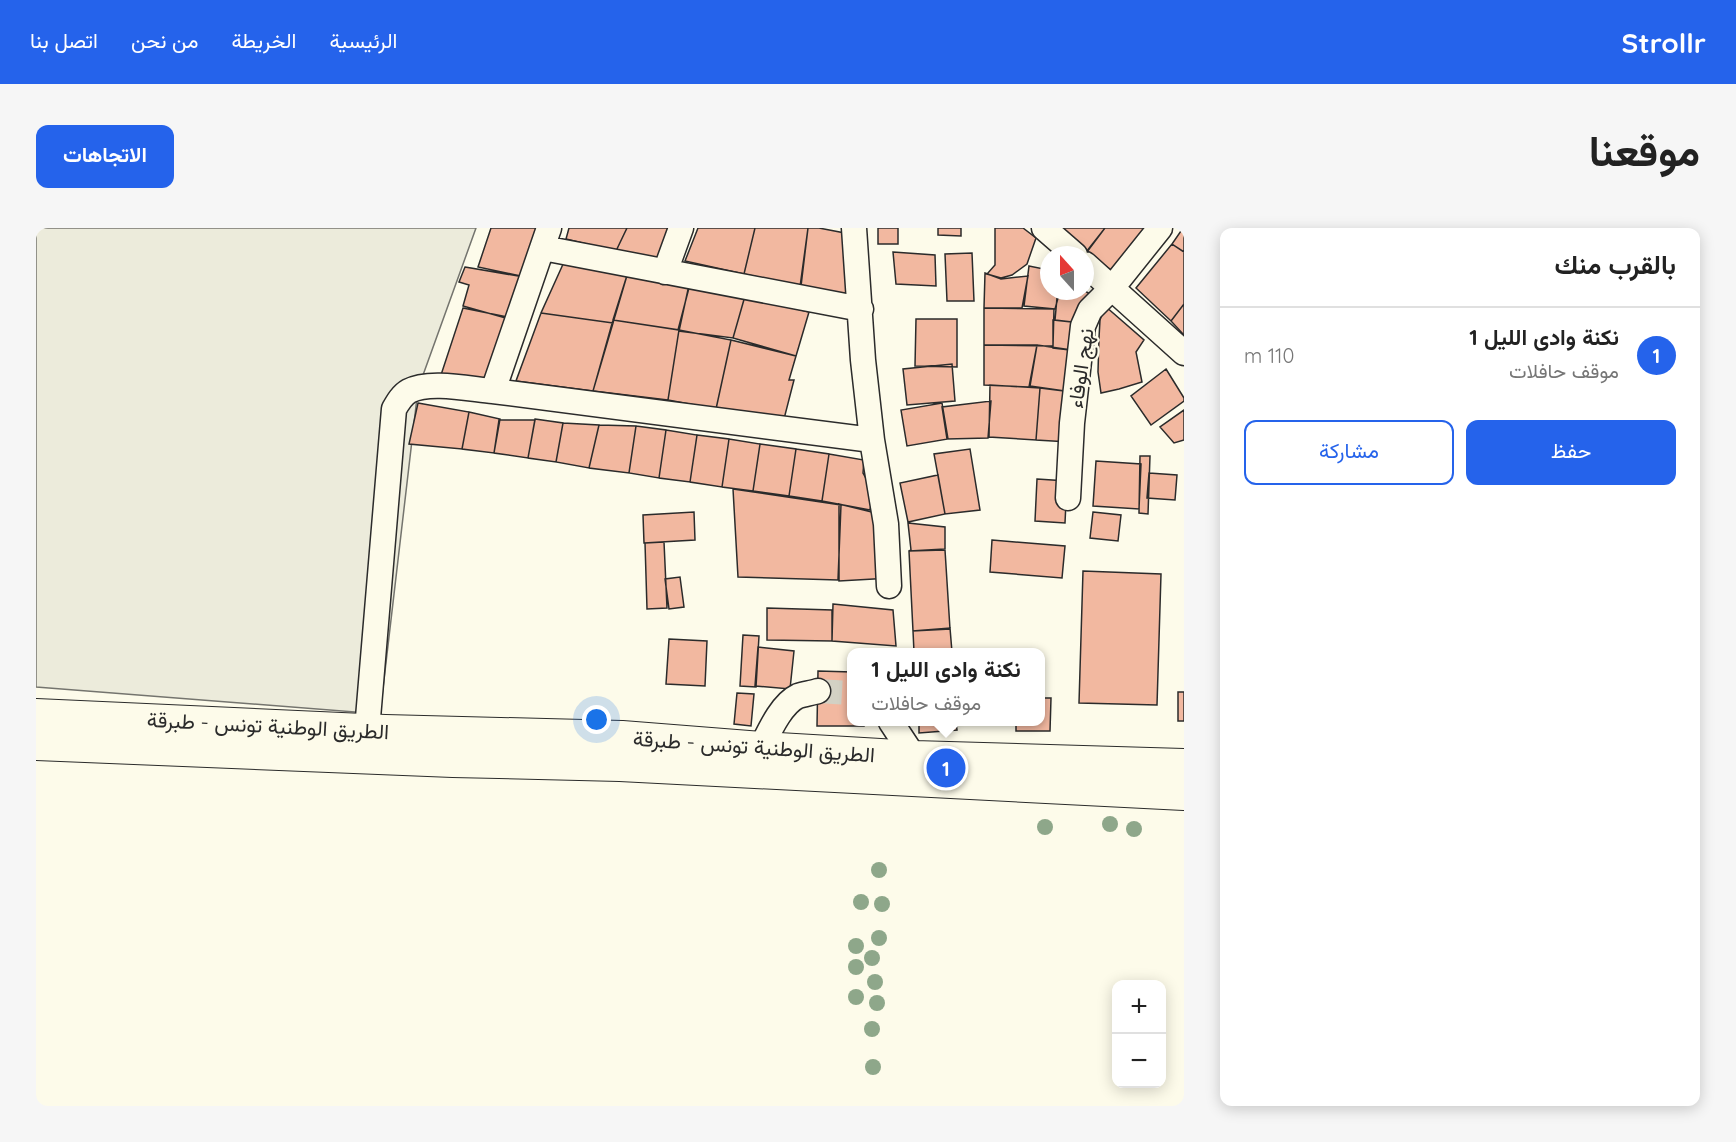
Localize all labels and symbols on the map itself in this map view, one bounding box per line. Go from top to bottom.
north arrow [1040,246,1094,300]
street label: نهج الوفاء [1062,326,1100,410]
your location [582,705,611,734]
street label: الطريق الوطنية تونس - طبرقة [146,706,390,745]
street label: الطريق الوطنية تونس - طبرقة [632,725,876,768]
pin: 1 [926,746,966,790]

